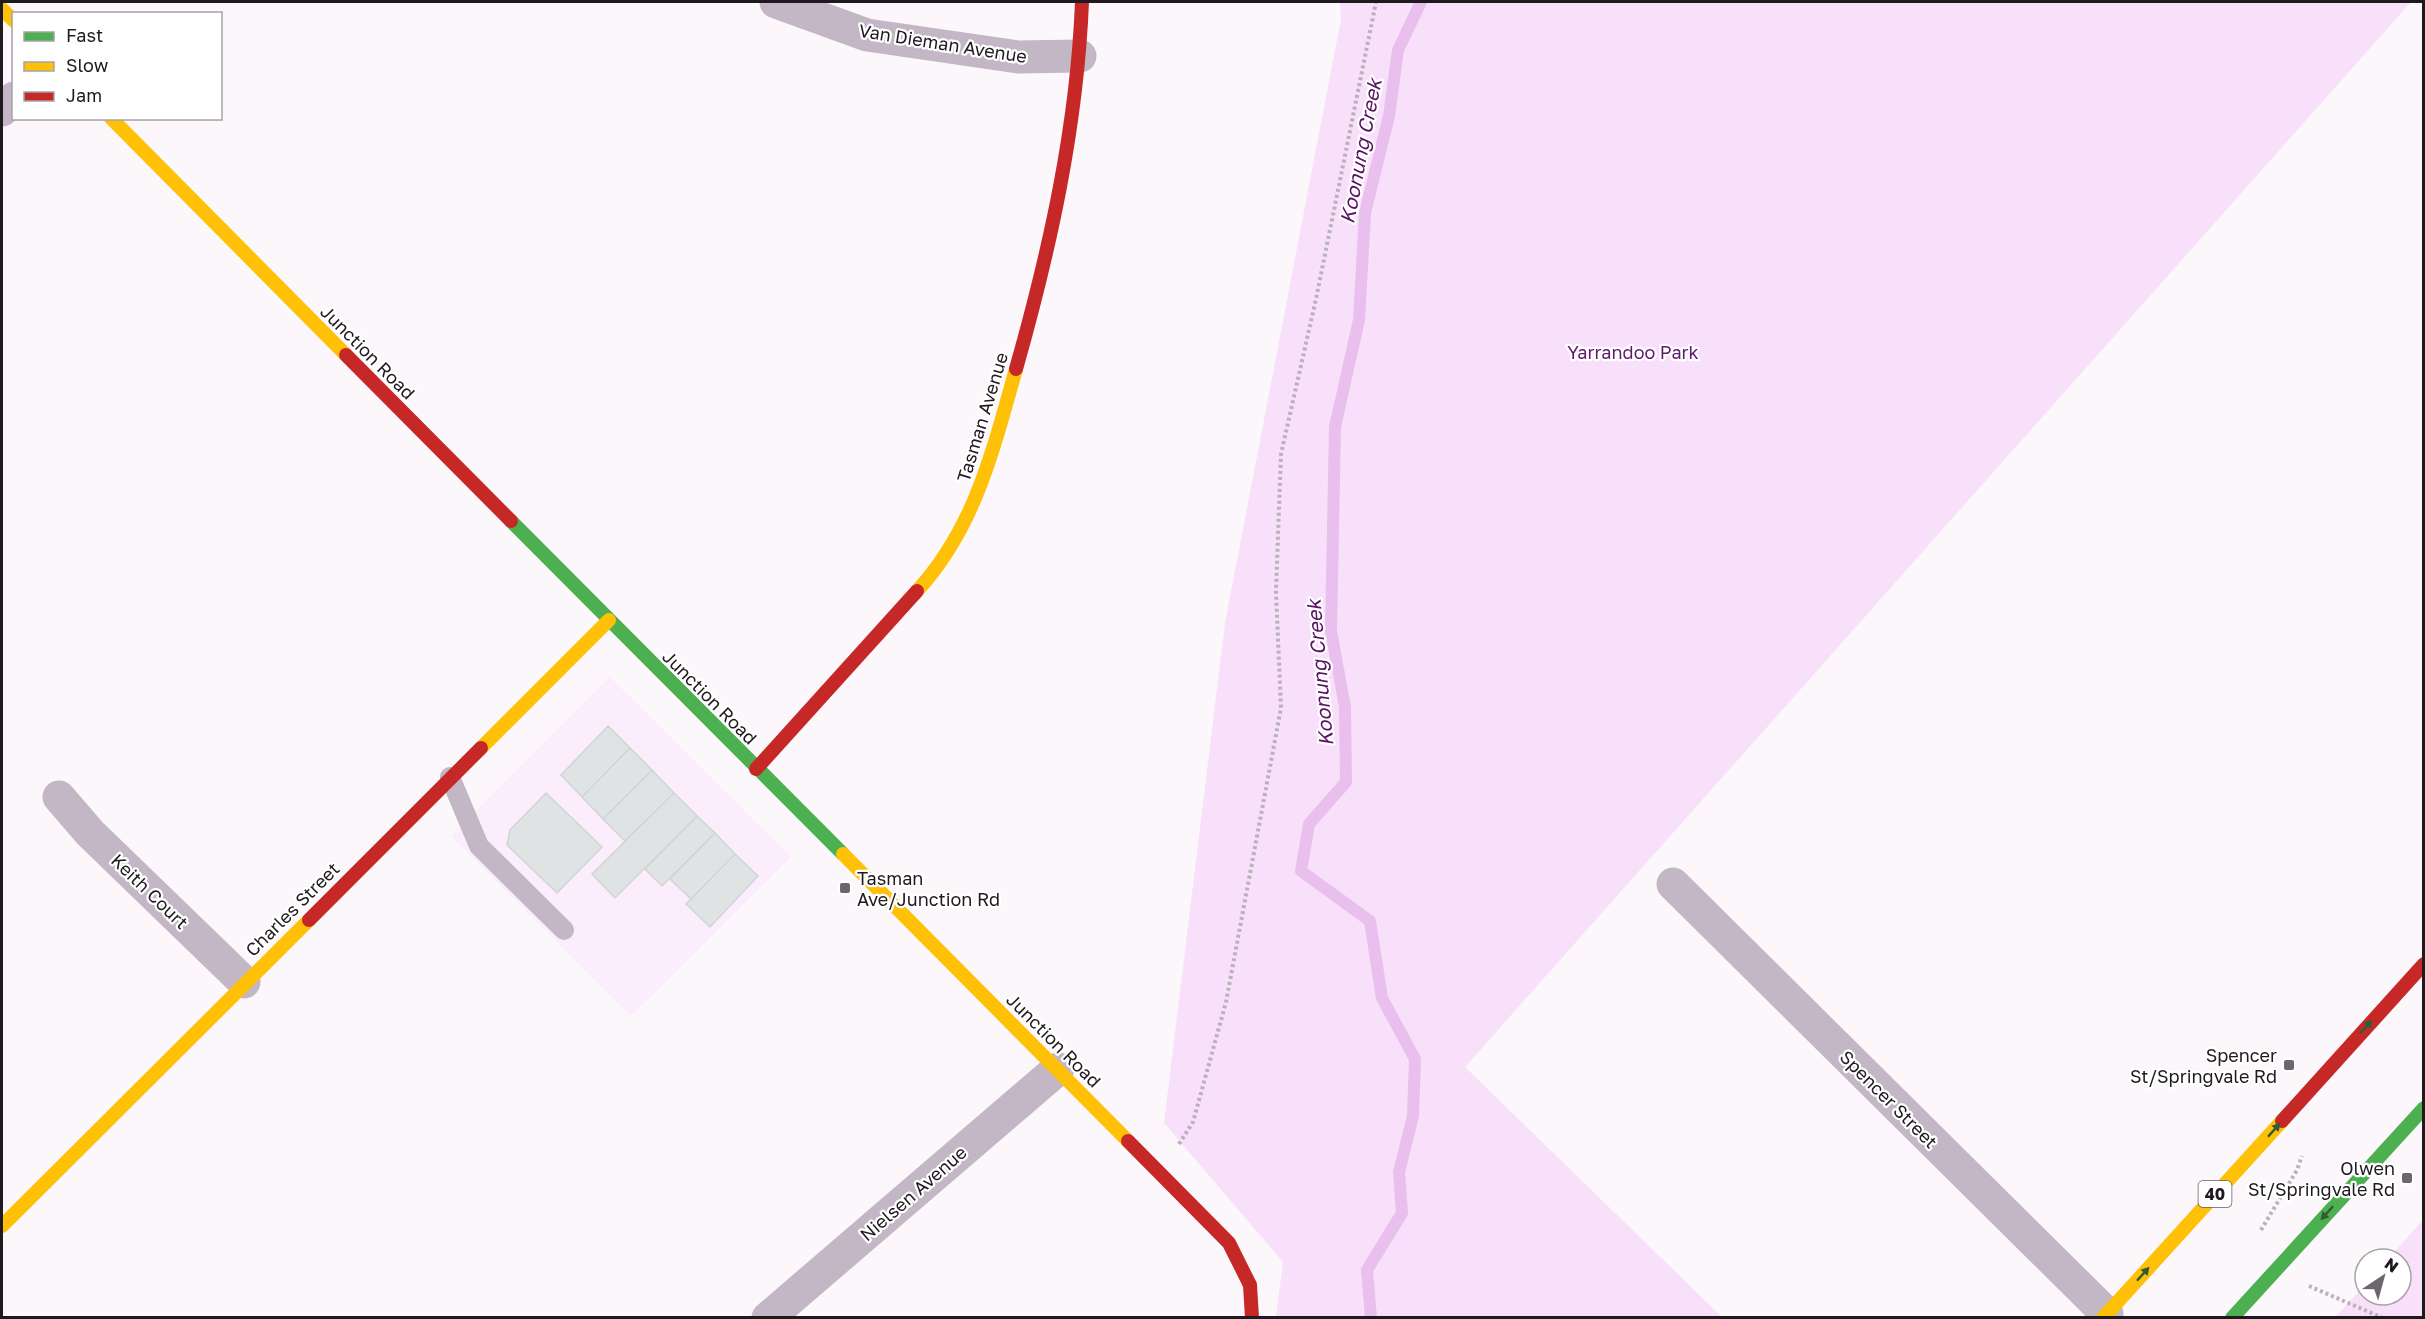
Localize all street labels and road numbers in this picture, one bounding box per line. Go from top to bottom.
street label: Van Dieman Avenue [857,19,1029,67]
street label: Junction Road [316,300,420,404]
street label: Tasman Avenue [952,349,1012,485]
street label: Junction Road [658,645,762,749]
street label: Keith Court [107,849,193,933]
street label: Charles Street [240,857,344,961]
street label: Junction Road [1002,988,1106,1092]
street label: Spencer Street [1836,1046,1942,1152]
street label: Nielsen Avenue [855,1141,971,1245]
road number: 40 [2198,1181,2232,1207]

